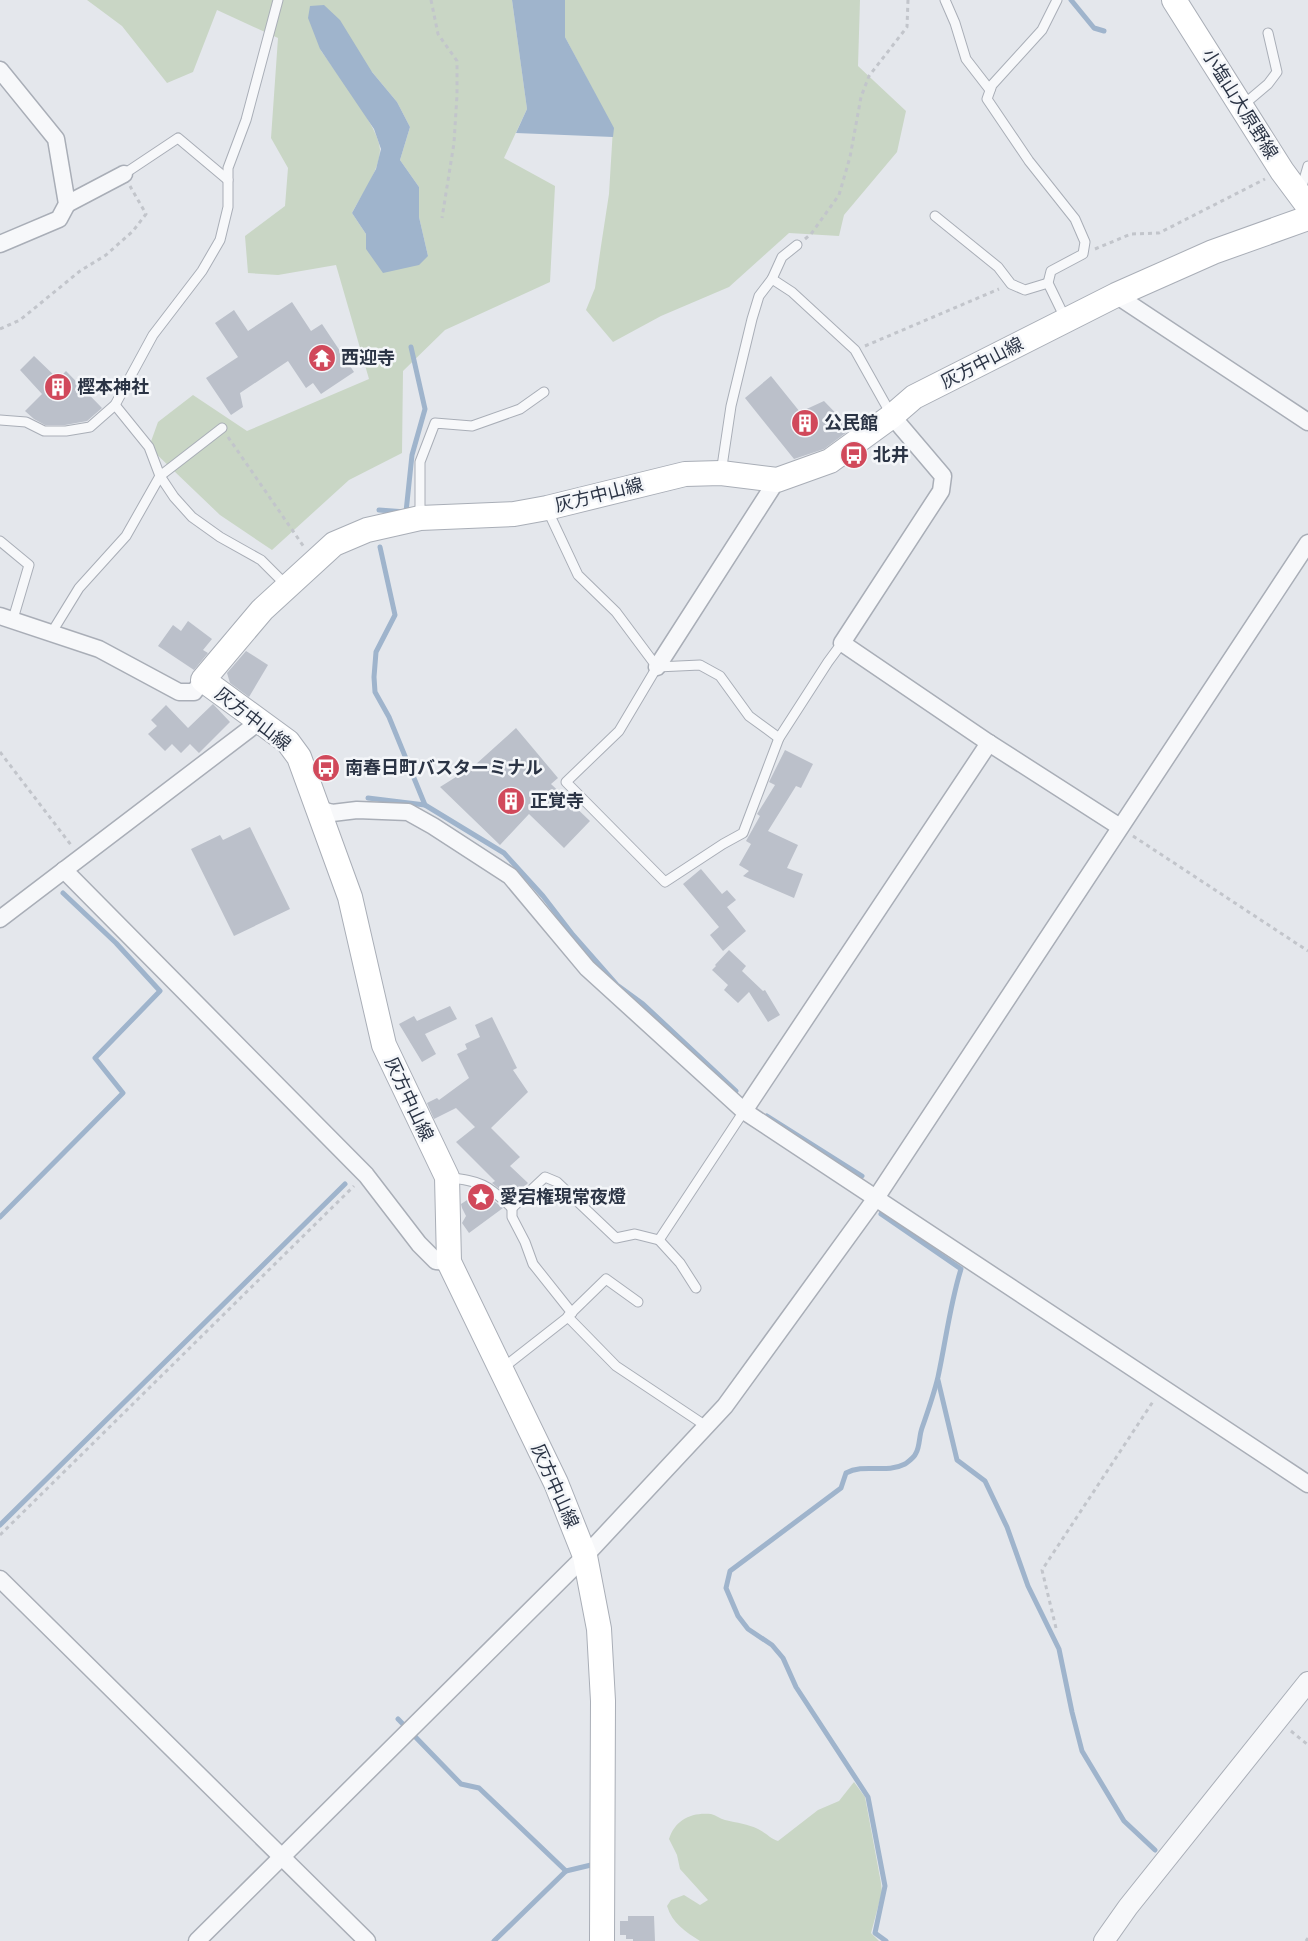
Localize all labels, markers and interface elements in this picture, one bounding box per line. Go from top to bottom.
street label: 小塩山大原野線 [1197,45,1283,163]
street label: 灰方中山線 [937,333,1027,393]
temple icon: 西迎寺 [307,343,337,373]
place label: 西迎寺 [341,347,395,369]
building icon: 樫本神社 [43,372,73,402]
place label: 樫本神社 [77,376,149,398]
building icon: 公民館 [790,408,820,438]
place label: 公民館 [824,412,878,434]
bus stop icon: 北井 [839,440,869,470]
place label: 北井 [873,444,909,466]
street label: 灰方中山線 [553,473,645,517]
street label: 灰方中山線 [211,683,295,755]
bus stop icon: 南春日町バスターミナル [311,753,341,783]
place label: 南春日町バスターミナル [345,757,543,779]
building icon: 正覚寺 [496,786,526,816]
place label: 正覚寺 [530,790,584,812]
street label: 灰方中山線 [380,1054,438,1144]
place icon: 愛宕権現常夜燈 [466,1182,496,1212]
place label: 愛宕権現常夜燈 [500,1186,626,1208]
street label: 灰方中山線 [527,1440,583,1532]

